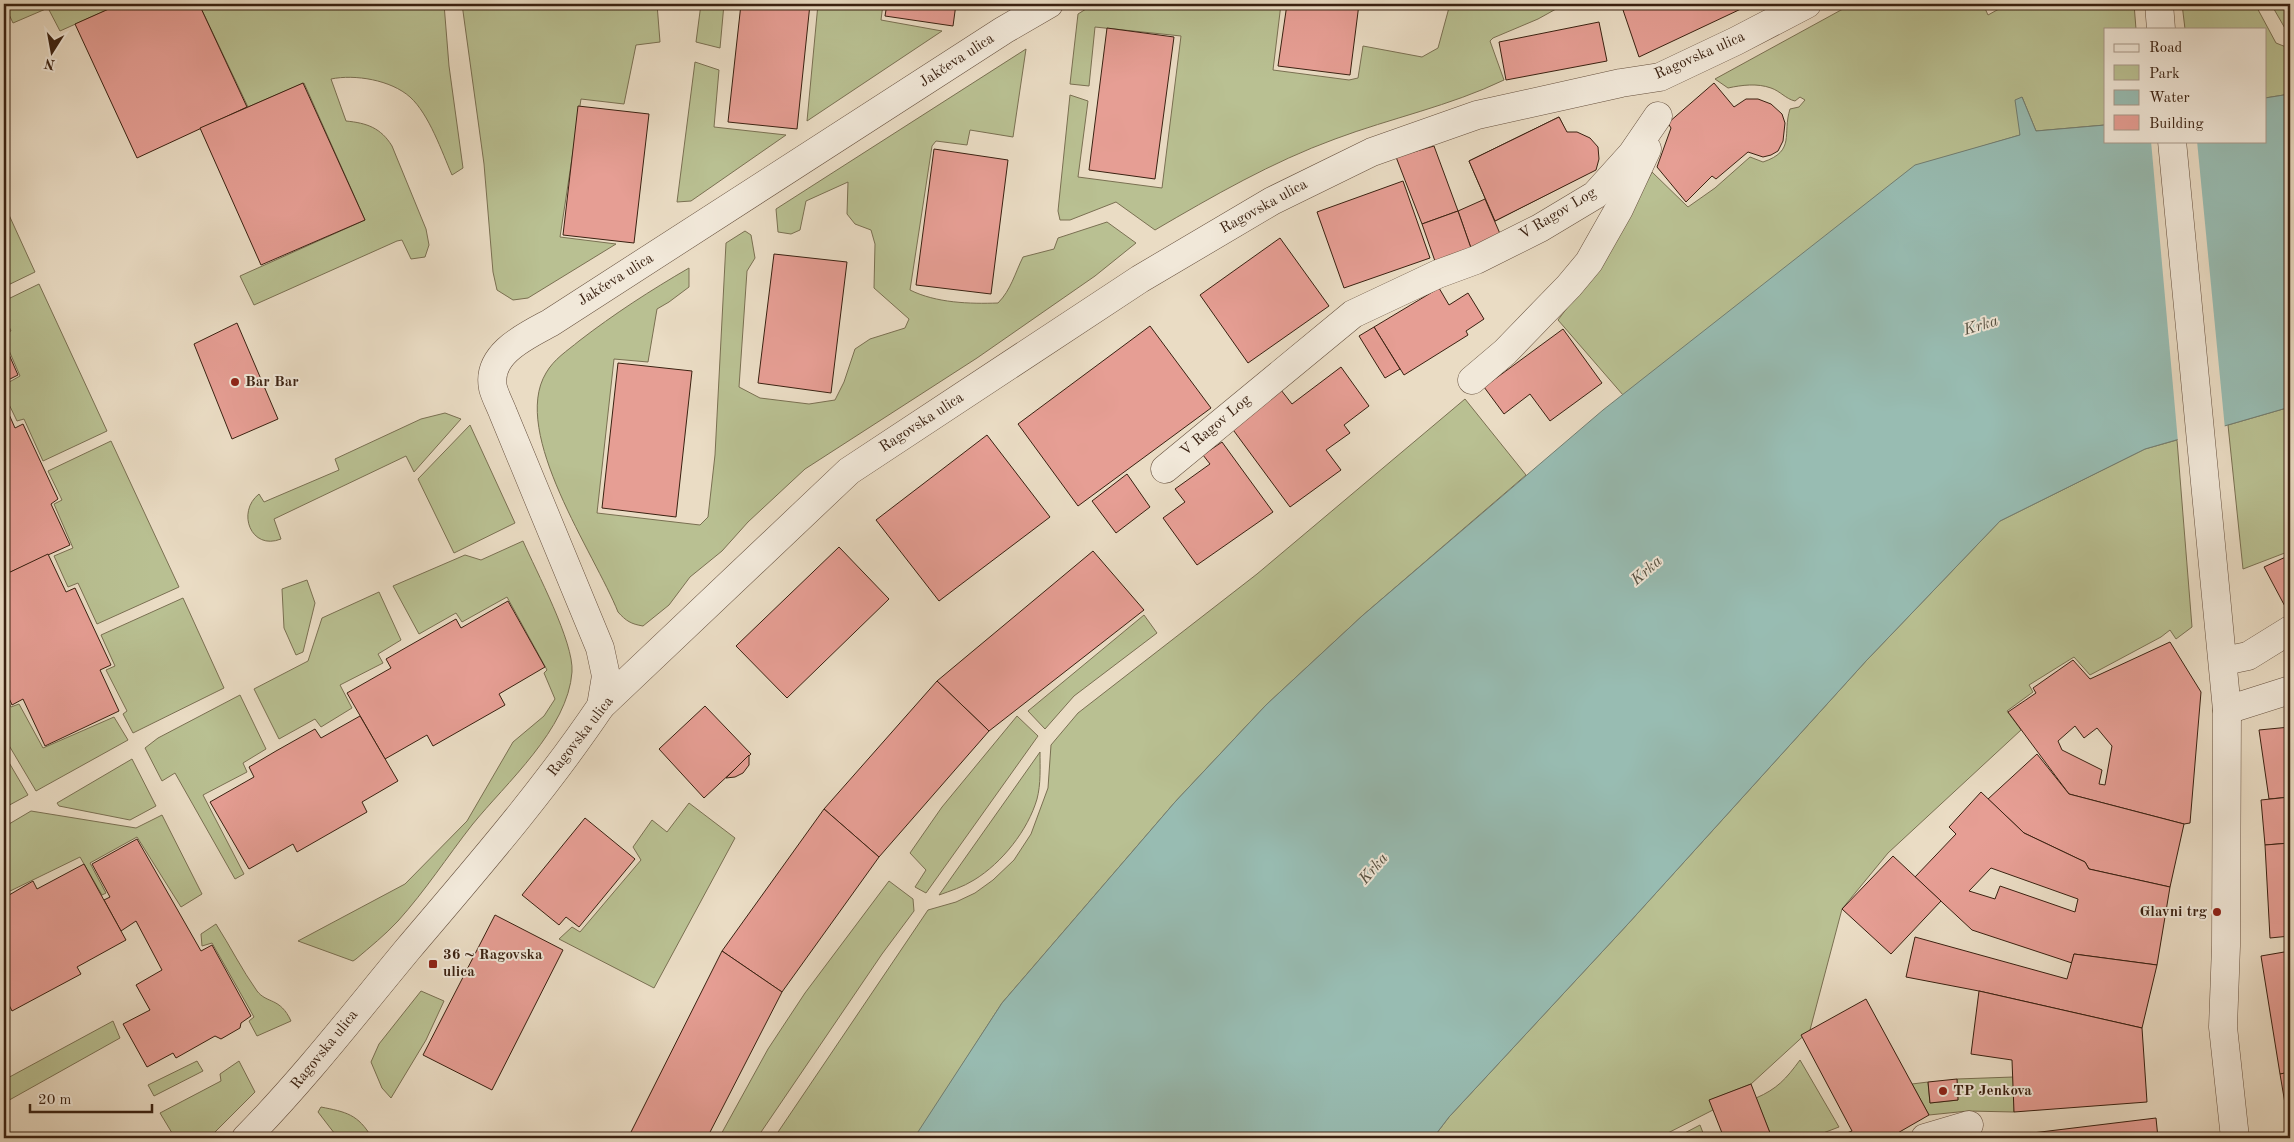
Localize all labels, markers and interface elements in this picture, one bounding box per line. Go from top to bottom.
north arrow [28,28,78,78]
legend [2104,28,2266,142]
street label: Ragovska ulica [1653,29,1748,83]
street label: Jakčeva ulica [917,31,998,91]
text: Road [2149,41,2183,56]
text: N [43,56,56,72]
text: Park [2149,67,2180,82]
text: Water [2149,91,2190,106]
text: Building [2149,117,2204,132]
street label: Ragovska ulica [1218,177,1311,237]
street label: V Ragov Log [1517,185,1599,243]
street label: Jakčeva ulica [576,251,657,309]
water label: Krka [1961,313,2001,339]
place label: Bar Bar [245,375,299,390]
marker: Bar Bar [229,376,241,388]
street label: Ragovska ulica [877,390,967,456]
street label: V Ragov Log [1178,392,1254,460]
water label: Krka [1628,553,1666,589]
street label: Ragovska ulica [545,694,617,780]
water label: Krka [1356,850,1392,888]
place label: Glavni trg [2139,905,2208,920]
marker: Glavni trg [2211,906,2223,918]
place label: 36 ~ Ragovska ulica [443,948,543,980]
marker: 36 ~ Ragovska ulica [427,958,439,970]
street label: Ragovska ulica [289,1007,362,1092]
scale bar [30,1082,152,1114]
place label: TP Jenkova [1953,1084,2032,1099]
marker: TP Jenkova [1937,1085,1949,1097]
text: 20 m [38,1093,72,1108]

